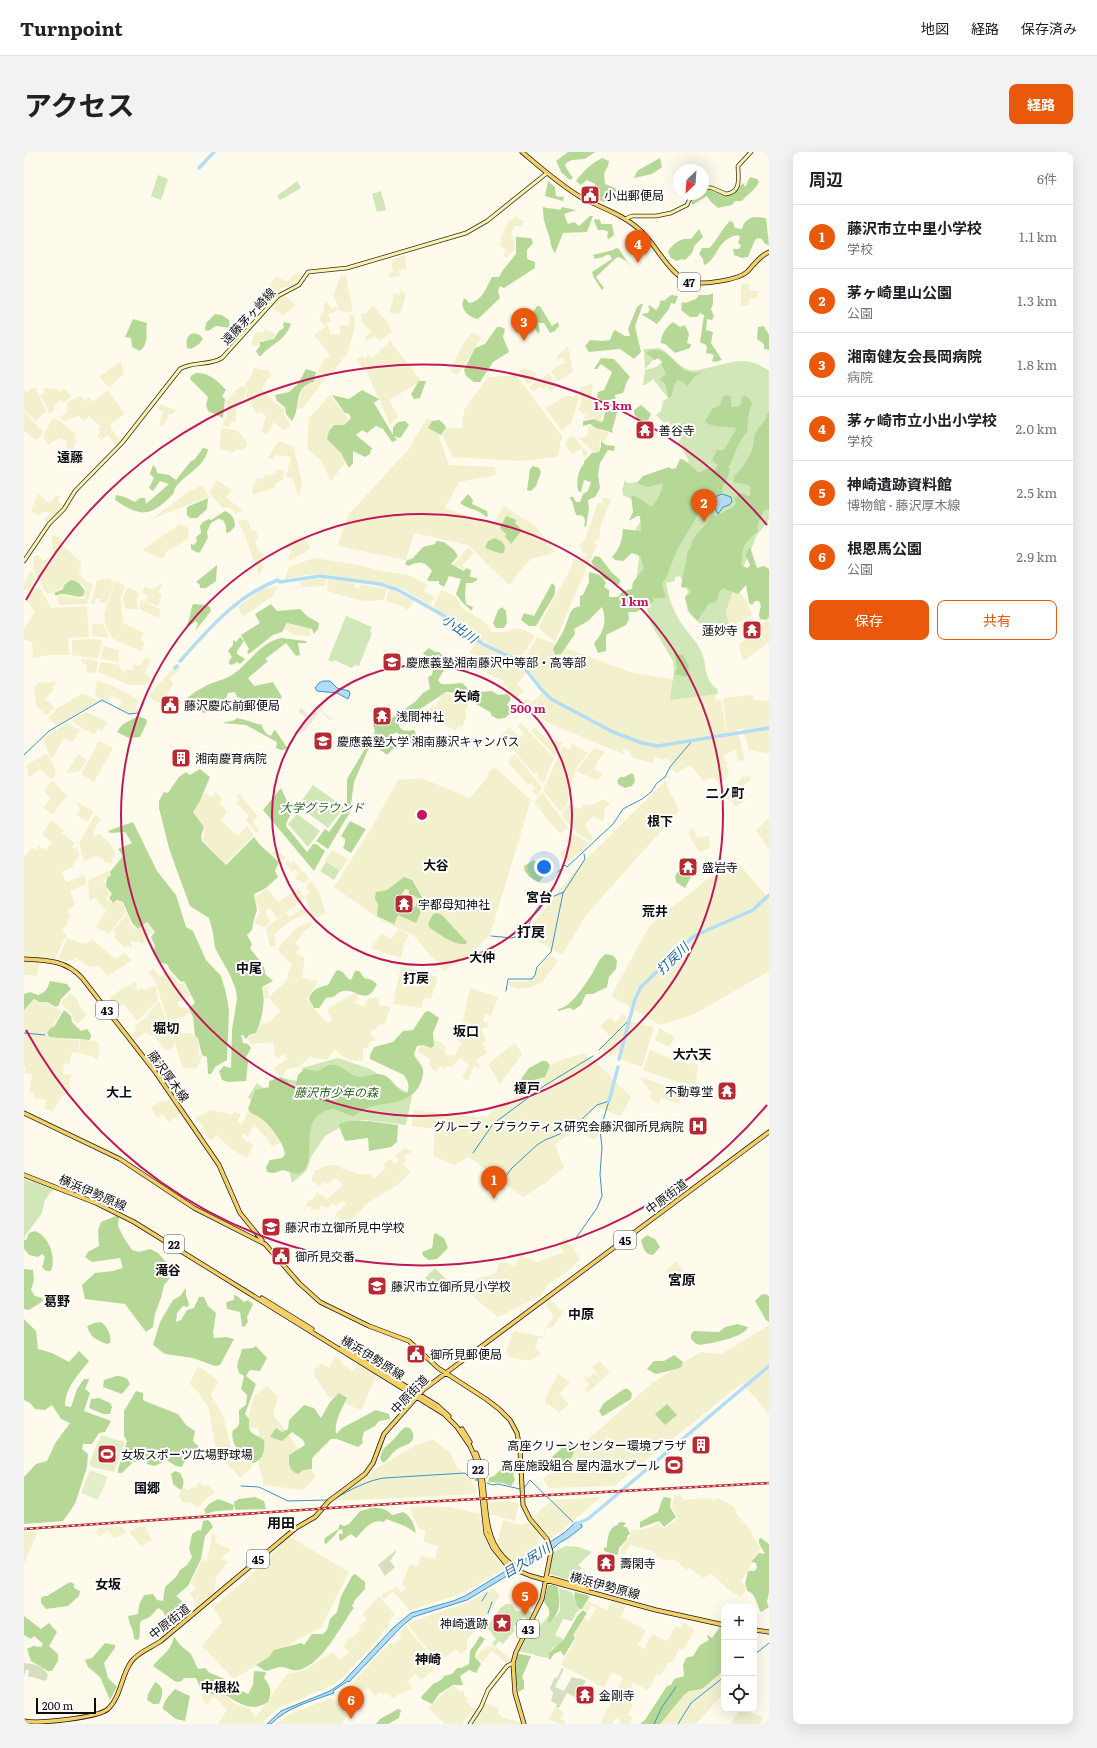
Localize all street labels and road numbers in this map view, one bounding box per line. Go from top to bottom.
road number: 47 [678,273,700,291]
street label: 遠藤茅ヶ崎線 [217,284,279,348]
road number: 43 [96,1001,118,1019]
street label: 藤沢厚木線 [144,1046,194,1106]
street label: 横浜伊勢原線 [56,1170,130,1214]
street label: 中原街道 [641,1174,691,1218]
road number: 45 [614,1231,636,1249]
road number: 22 [164,1235,184,1253]
street label: 横浜伊勢原線 [338,1330,408,1384]
street label: 中原街道 [386,1370,432,1418]
road number: 22 [468,1460,488,1478]
road number: 45 [247,1550,269,1568]
street label: 横浜伊勢原線 [568,1567,642,1603]
street label: 中原街道 [145,1599,193,1643]
road number: 43 [517,1620,539,1638]

